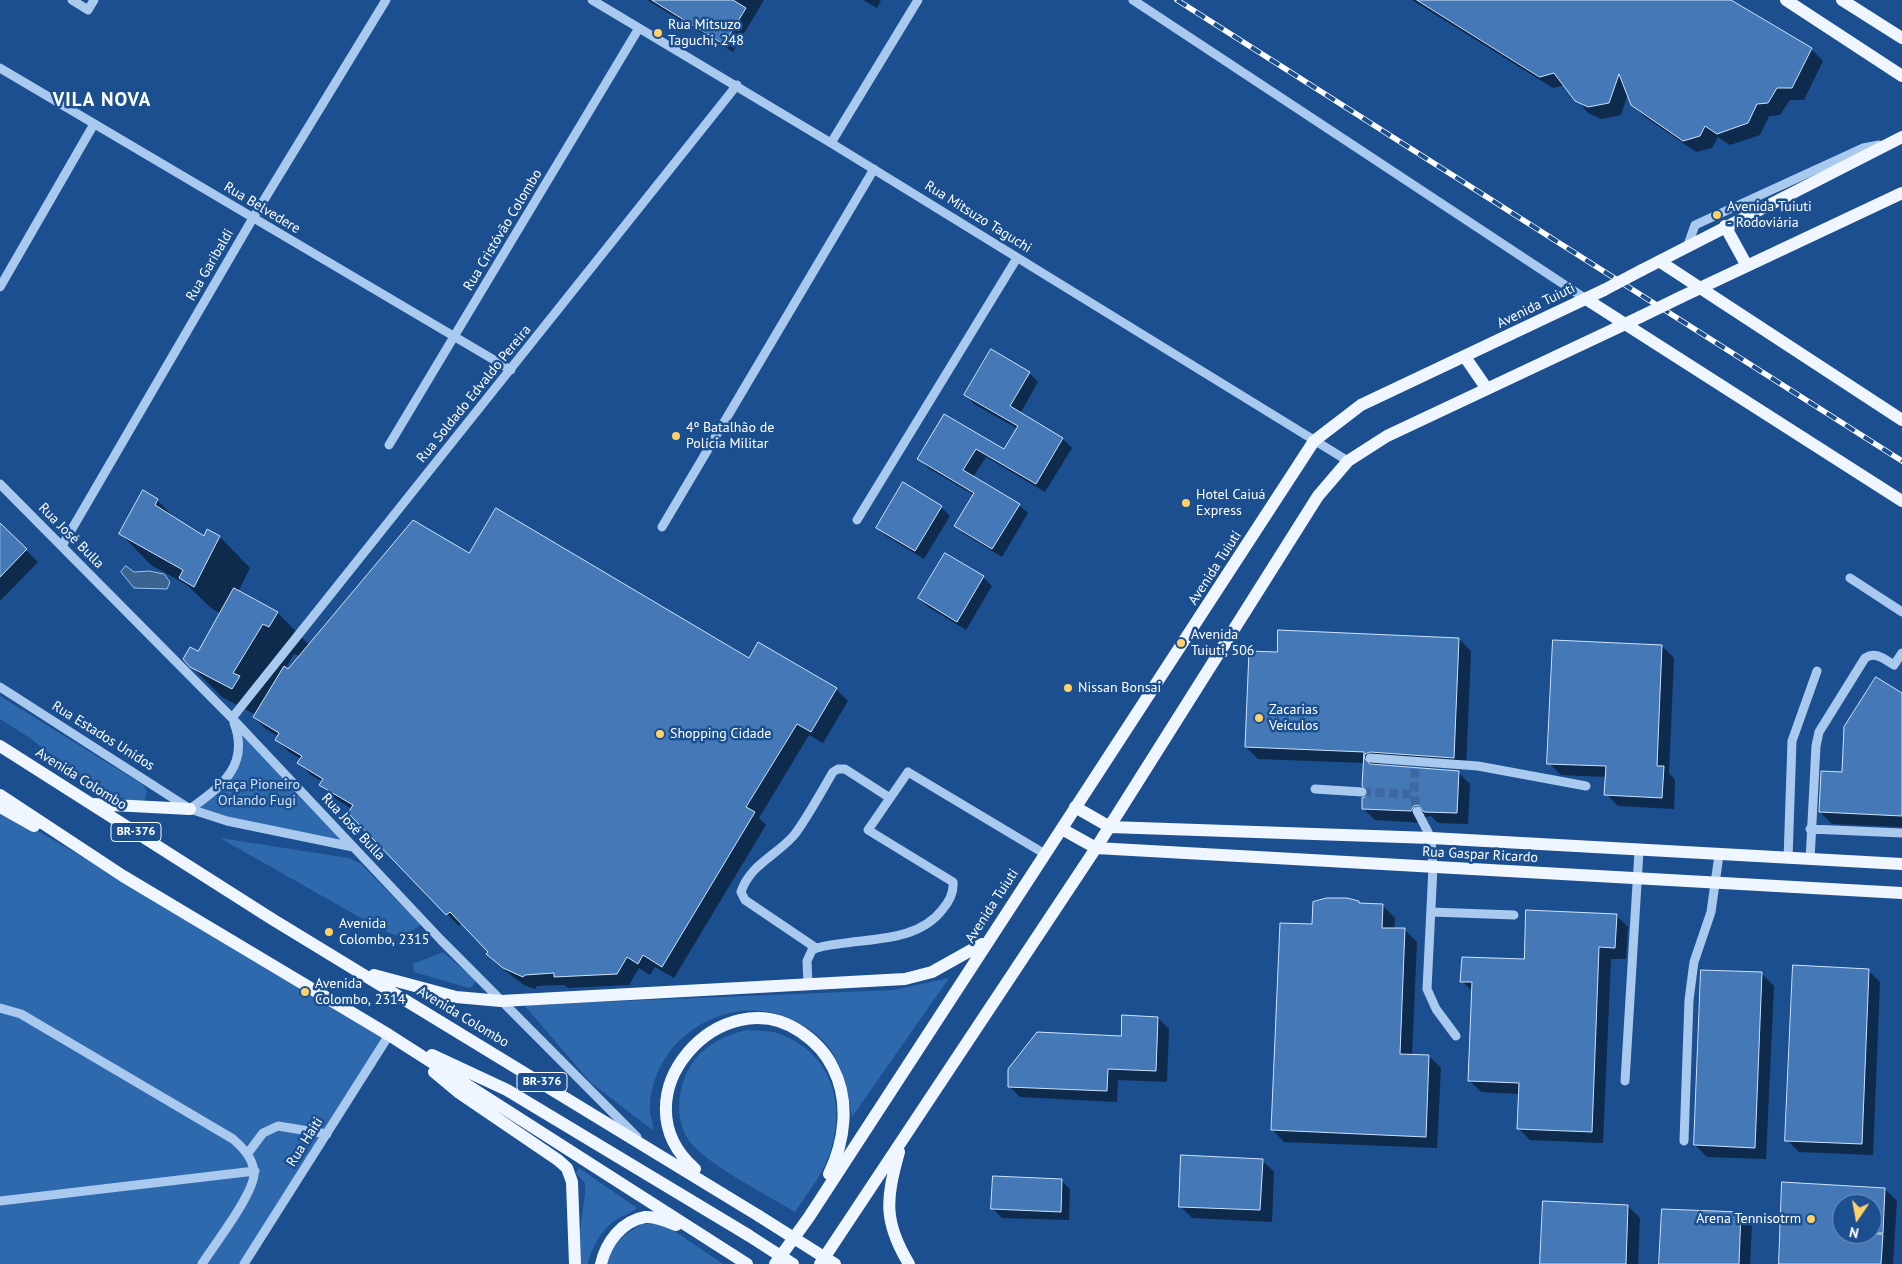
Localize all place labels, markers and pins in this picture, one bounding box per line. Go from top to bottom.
place label: Rua Mitsuzo Taguchi, 248 [668,17,744,49]
marker: Rua Mitsuzo Taguchi, 248 [652,27,664,39]
place label: Avenida Tuiuti - Rodoviária [1727,199,1812,232]
marker: Avenida Tuiuti - Rodoviária [1711,209,1723,221]
place label: 4º Batalhão de Polícia Militar [686,420,774,452]
marker: 4º Batalhão de Polícia Militar [670,430,682,442]
place label: Hotel Caiuá Express [1196,487,1265,520]
marker: Hotel Caiuá Express [1180,497,1192,509]
place label: Avenida Tuiuti, 506 [1191,627,1254,660]
marker: Avenida Tuiuti, 506 [1175,637,1187,649]
place label: Nissan Bonsai [1078,680,1161,696]
marker: Nissan Bonsai [1062,682,1074,694]
place label: Zacarias Veículos [1269,702,1318,734]
marker: Zacarias Veículos [1253,712,1265,724]
place label: Shopping Cidade [670,726,771,742]
marker: Shopping Cidade [654,728,666,740]
place label: Avenida Colombo, 2315 [339,916,429,949]
marker: Avenida Colombo, 2315 [323,926,335,938]
place label: Avenida Colombo, 2314 [315,976,405,1009]
marker: Avenida Colombo, 2314 [299,986,311,998]
place label: Arena Tennisotrm [1696,1211,1801,1227]
marker: Arena Tennisotrm [1805,1213,1817,1225]

